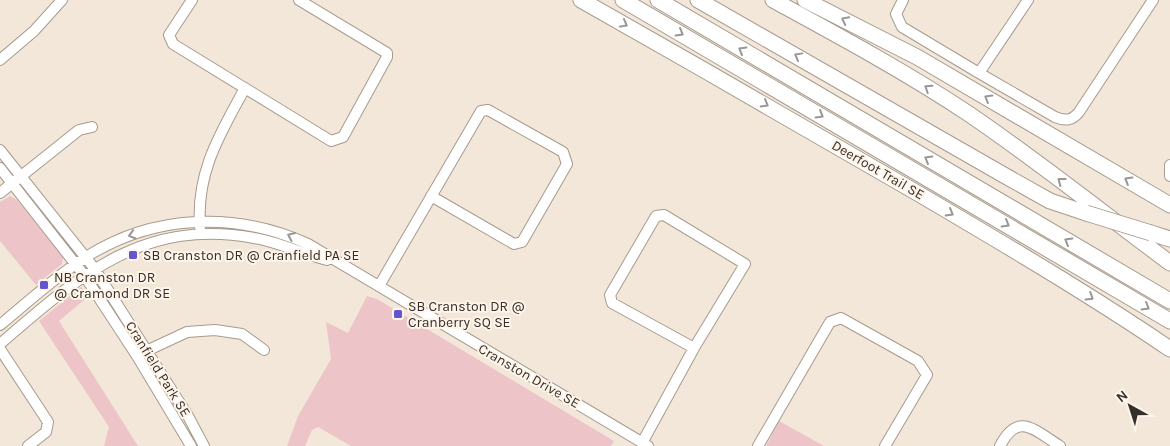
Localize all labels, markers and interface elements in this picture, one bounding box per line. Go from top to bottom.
one-way arrow [841,16,850,26]
one-way arrow [618,18,627,28]
one-way arrow [674,27,683,37]
one-way arrow [739,46,748,56]
one-way arrow [794,52,803,62]
one-way arrow [925,85,934,94]
one-way arrow [984,94,993,104]
one-way arrow [759,98,768,108]
one-way arrow [815,109,824,119]
street label: Deerfoot Trail SE [829,137,927,203]
one-way arrow [924,155,933,165]
one-way arrow [1125,177,1134,187]
one-way arrow [1058,179,1067,187]
one-way arrow [945,206,954,216]
one-way arrow [1000,217,1009,227]
one-way arrow [128,230,137,240]
one-way arrow [287,232,296,243]
one-way arrow [1064,237,1073,247]
place label: SB Cranston DR @ Cranfield PA SE [143,247,359,264]
marker: SB Cranston DR @ Cranfield PA SE [127,249,139,261]
place label: NB Cranston DR @ Cramond DR SE [54,269,170,302]
marker: NB Cranston DR @ Cramond DR SE [38,279,50,291]
one-way arrow [1084,290,1093,300]
place label: SB Cranston DR @ Cranberry SQ SE [408,298,525,331]
one-way arrow [1140,300,1149,310]
marker: SB Cranston DR @ Cranberry SQ SE [392,308,404,320]
street label: Cranfield Park SE [122,318,194,420]
street label: Cranston Drive SE [475,340,583,412]
north arrow [1105,381,1155,431]
text: N [1113,387,1131,406]

